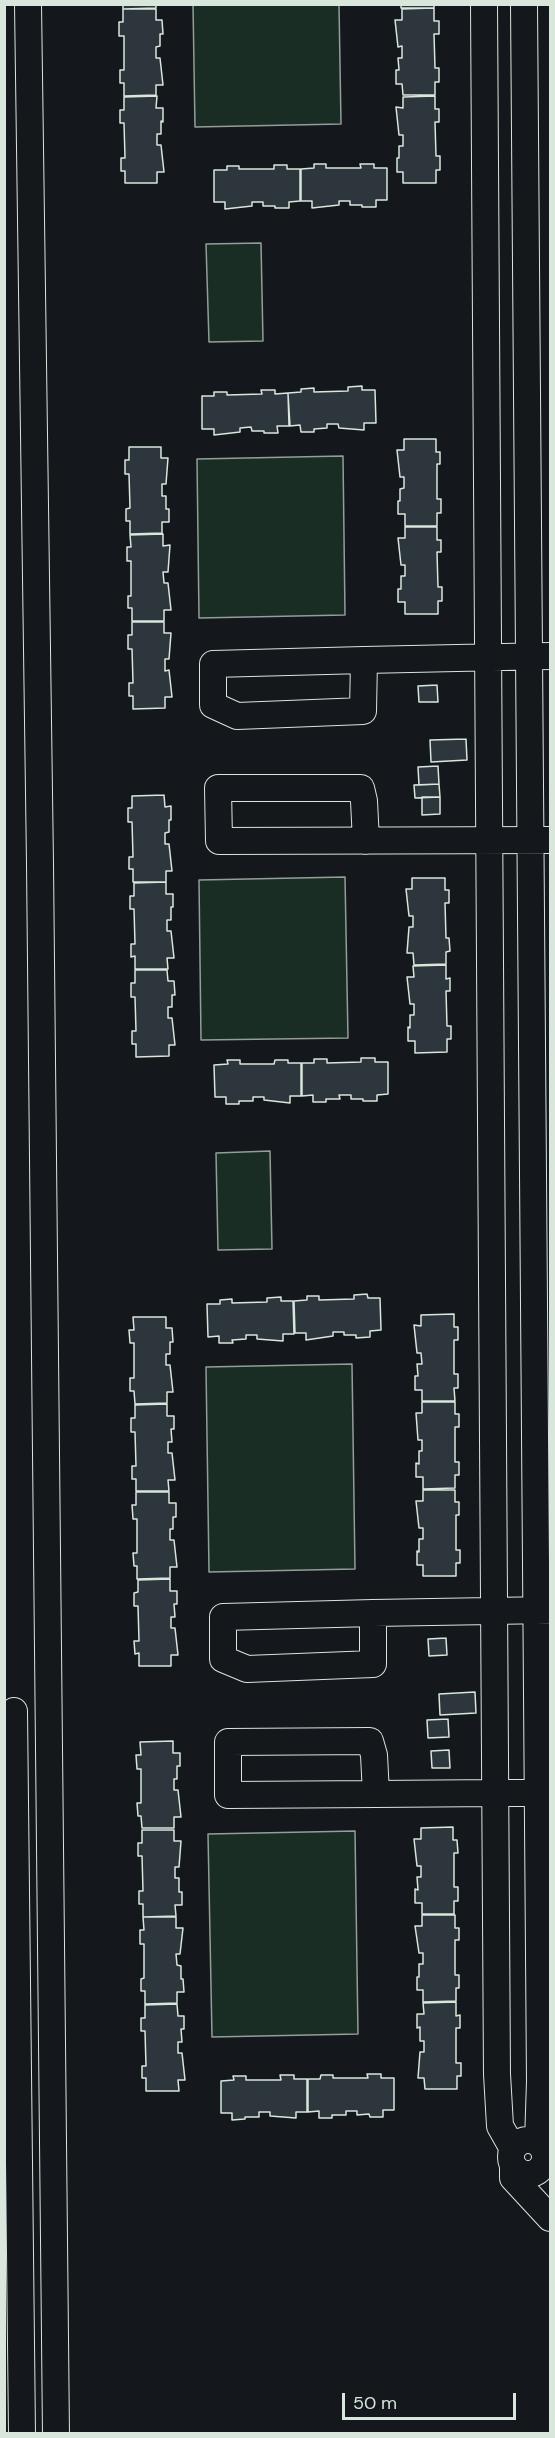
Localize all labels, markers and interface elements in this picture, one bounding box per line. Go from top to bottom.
scale bar [345,2381,519,2419]
text: 50 m [353,2391,397,2415]

